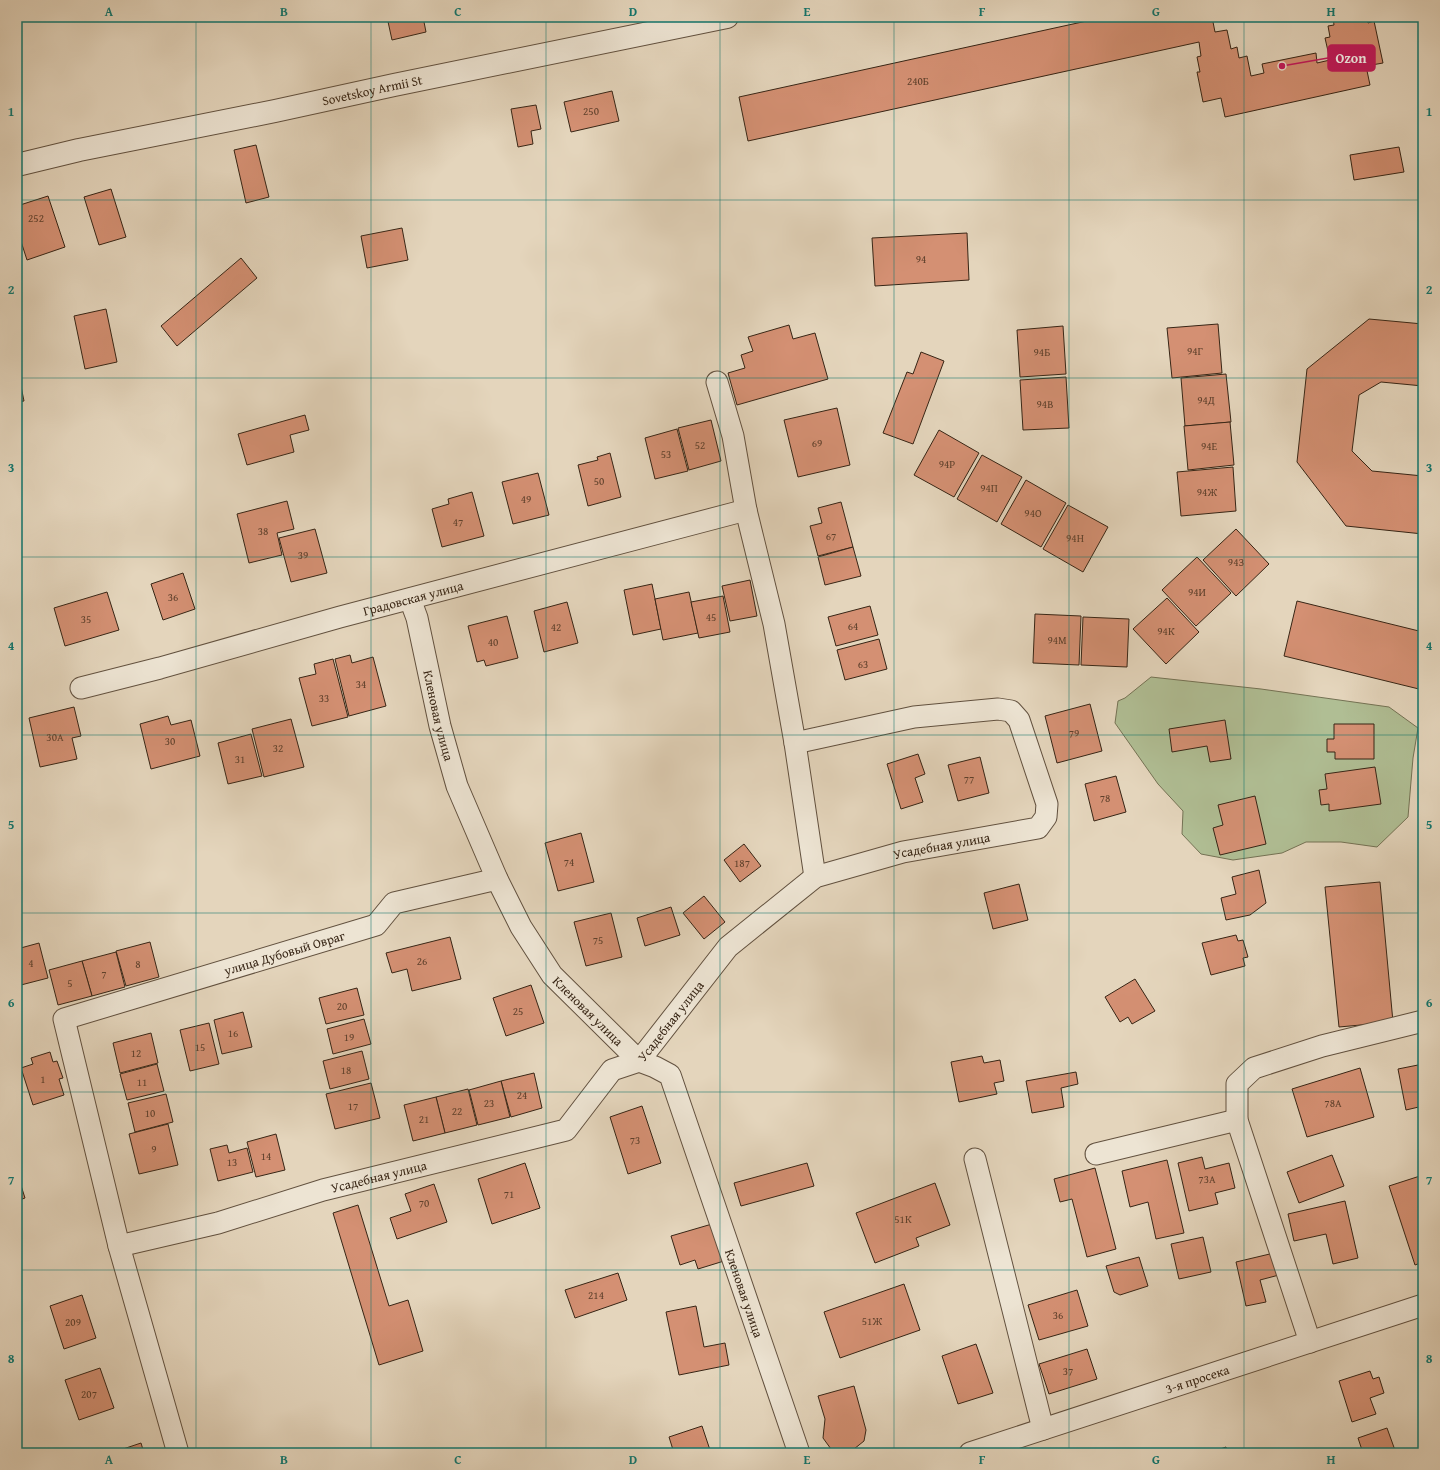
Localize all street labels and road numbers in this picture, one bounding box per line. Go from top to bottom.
street label: Sovetskoy Armii St [320,70,424,110]
street label: Градовская улица [361,575,466,620]
street label: Кленовая улица [419,668,459,764]
street label: Усадебная улица [891,827,992,864]
street label: улица Дубовый Овраг [221,925,348,980]
street label: Кленовая улица [549,971,628,1051]
street label: Усадебная улица [633,976,709,1065]
street label: Усадебная улица [329,1155,429,1197]
street label: Кленовая улица [721,1246,769,1341]
street label: 3-я просека [1163,1359,1232,1398]

